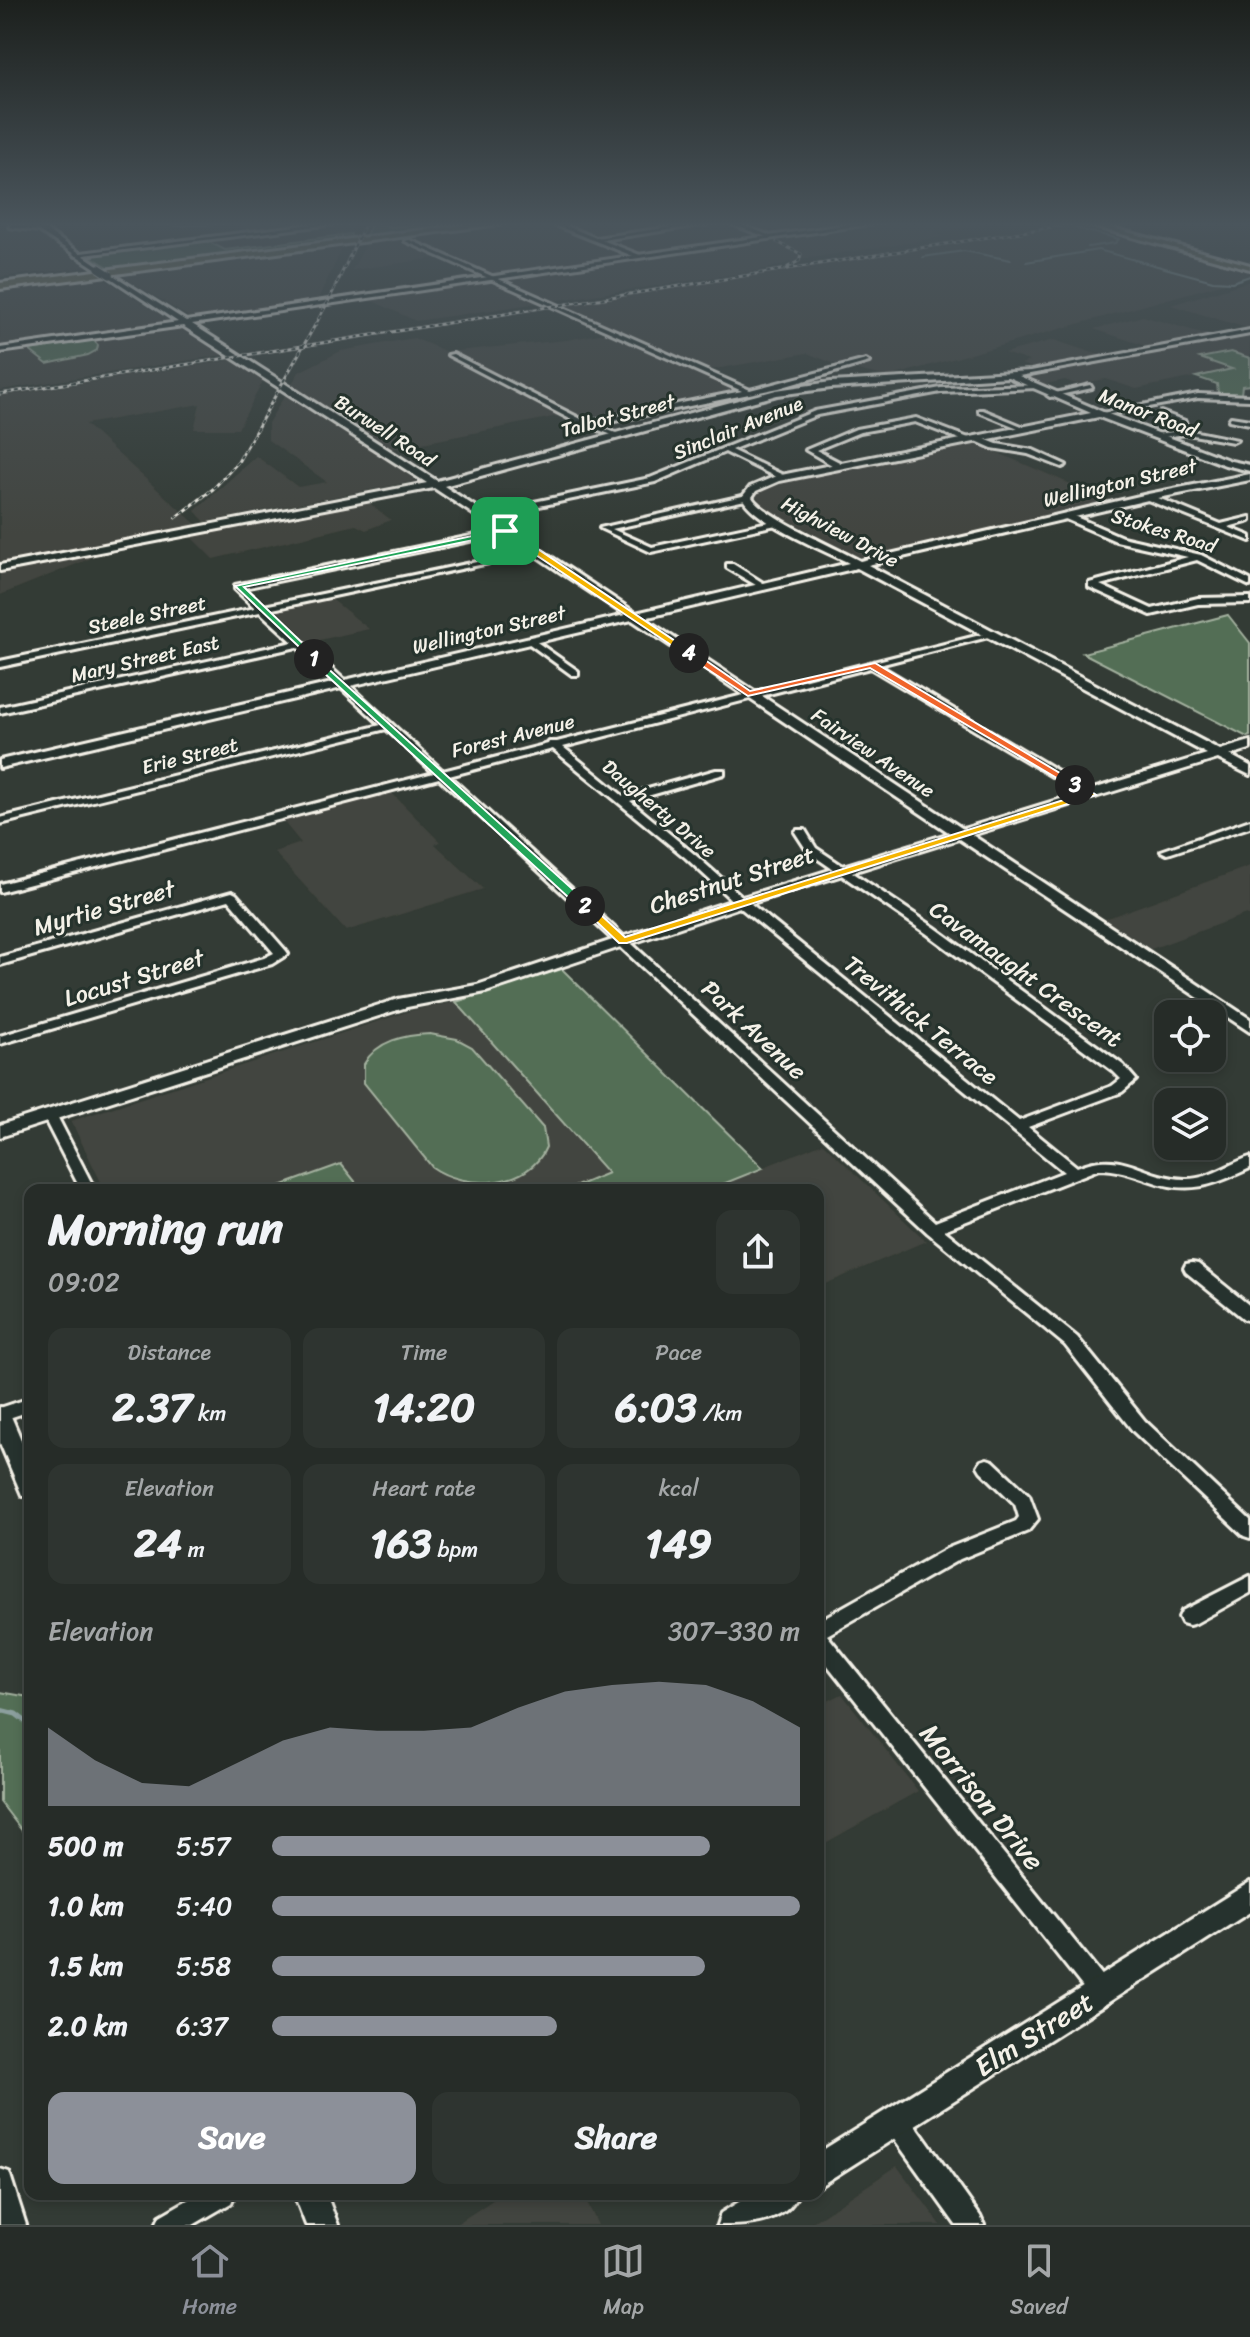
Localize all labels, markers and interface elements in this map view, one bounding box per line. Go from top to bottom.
street label: Manor Road [1093,378,1204,448]
street label: Talbot Street [557,384,680,448]
street label: Burwell Road [327,385,444,478]
street label: Sinclair Avenue [668,386,809,470]
street label: Wellington Street [1040,448,1201,518]
street label: Highview Drive [775,486,905,578]
pin [471,497,539,565]
street label: Stokes Road [1107,498,1222,564]
icon: arrive [483,509,527,553]
street label: Steele Street [84,585,210,645]
street label: Wellington Street [409,595,570,665]
street label: Mary Street East [67,625,223,693]
pin: 4 [669,633,709,673]
text: 4 [682,633,696,672]
pin: 1 [294,639,334,679]
text: 1 [309,639,319,678]
street label: Fairview Avenue [804,698,942,808]
street label: Forest Avenue [448,704,578,768]
street label: Erie Street [138,727,242,785]
street label: Daugherty Drive [594,750,724,868]
pin: 3 [1055,765,1095,805]
text: 3 [1069,765,1081,804]
street label: Chestnut Street [644,833,820,927]
street label: Myrtie Street [28,867,181,948]
pin: 2 [565,886,605,926]
text: 2 [579,886,591,925]
street label: Cavamaught Crescent [920,889,1132,1059]
street label: Locust Street [59,936,211,1019]
street label: Trevithick Terrace [834,944,1008,1096]
street label: Park Avenue [691,969,817,1091]
map controls [1154,1000,1226,1160]
button: locate [1154,1000,1226,1072]
button: layers [1154,1088,1226,1160]
text: Morning run [48,1190,283,1268]
button: share [716,1210,800,1294]
text: 09:02 [48,1259,120,1305]
text: Distance [128,1333,211,1372]
text: Time [401,1333,447,1372]
text: Pace [655,1333,702,1372]
text: 2.37 [112,1372,192,1443]
text: 14:20 [373,1372,475,1443]
text: 6:03 [615,1372,697,1443]
text: km [192,1394,226,1433]
text: /km [697,1394,742,1433]
text: Elevation [125,1469,214,1508]
text: Heart rate [372,1469,476,1508]
text: kcal [659,1469,699,1508]
text: 24 [134,1508,182,1579]
text: 163 [370,1508,432,1579]
text: 149 [645,1508,712,1579]
text: m [182,1530,205,1569]
text: bpm [432,1530,478,1569]
text: Elevation [48,1608,153,1654]
text: 307–330 m [668,1608,800,1654]
street label: Morrison Drive [907,1712,1057,1882]
text: 500 m [48,1823,123,1869]
text: 5:57 [176,1823,230,1869]
text: 1.0 km [48,1883,124,1929]
text: 5:40 [176,1883,232,1929]
text: 1.5 km [48,1943,123,1989]
text: 5:58 [176,1943,231,1989]
street label: Elm Street [964,1978,1104,2090]
text: 2.0 km [48,2003,128,2049]
text: 6:37 [176,2003,228,2049]
button: Save [48,2092,416,2184]
button: Share [432,2092,800,2184]
tab: Home [182,2239,237,2326]
tab: Map [601,2239,645,2326]
tab: Saved [1010,2239,1068,2326]

